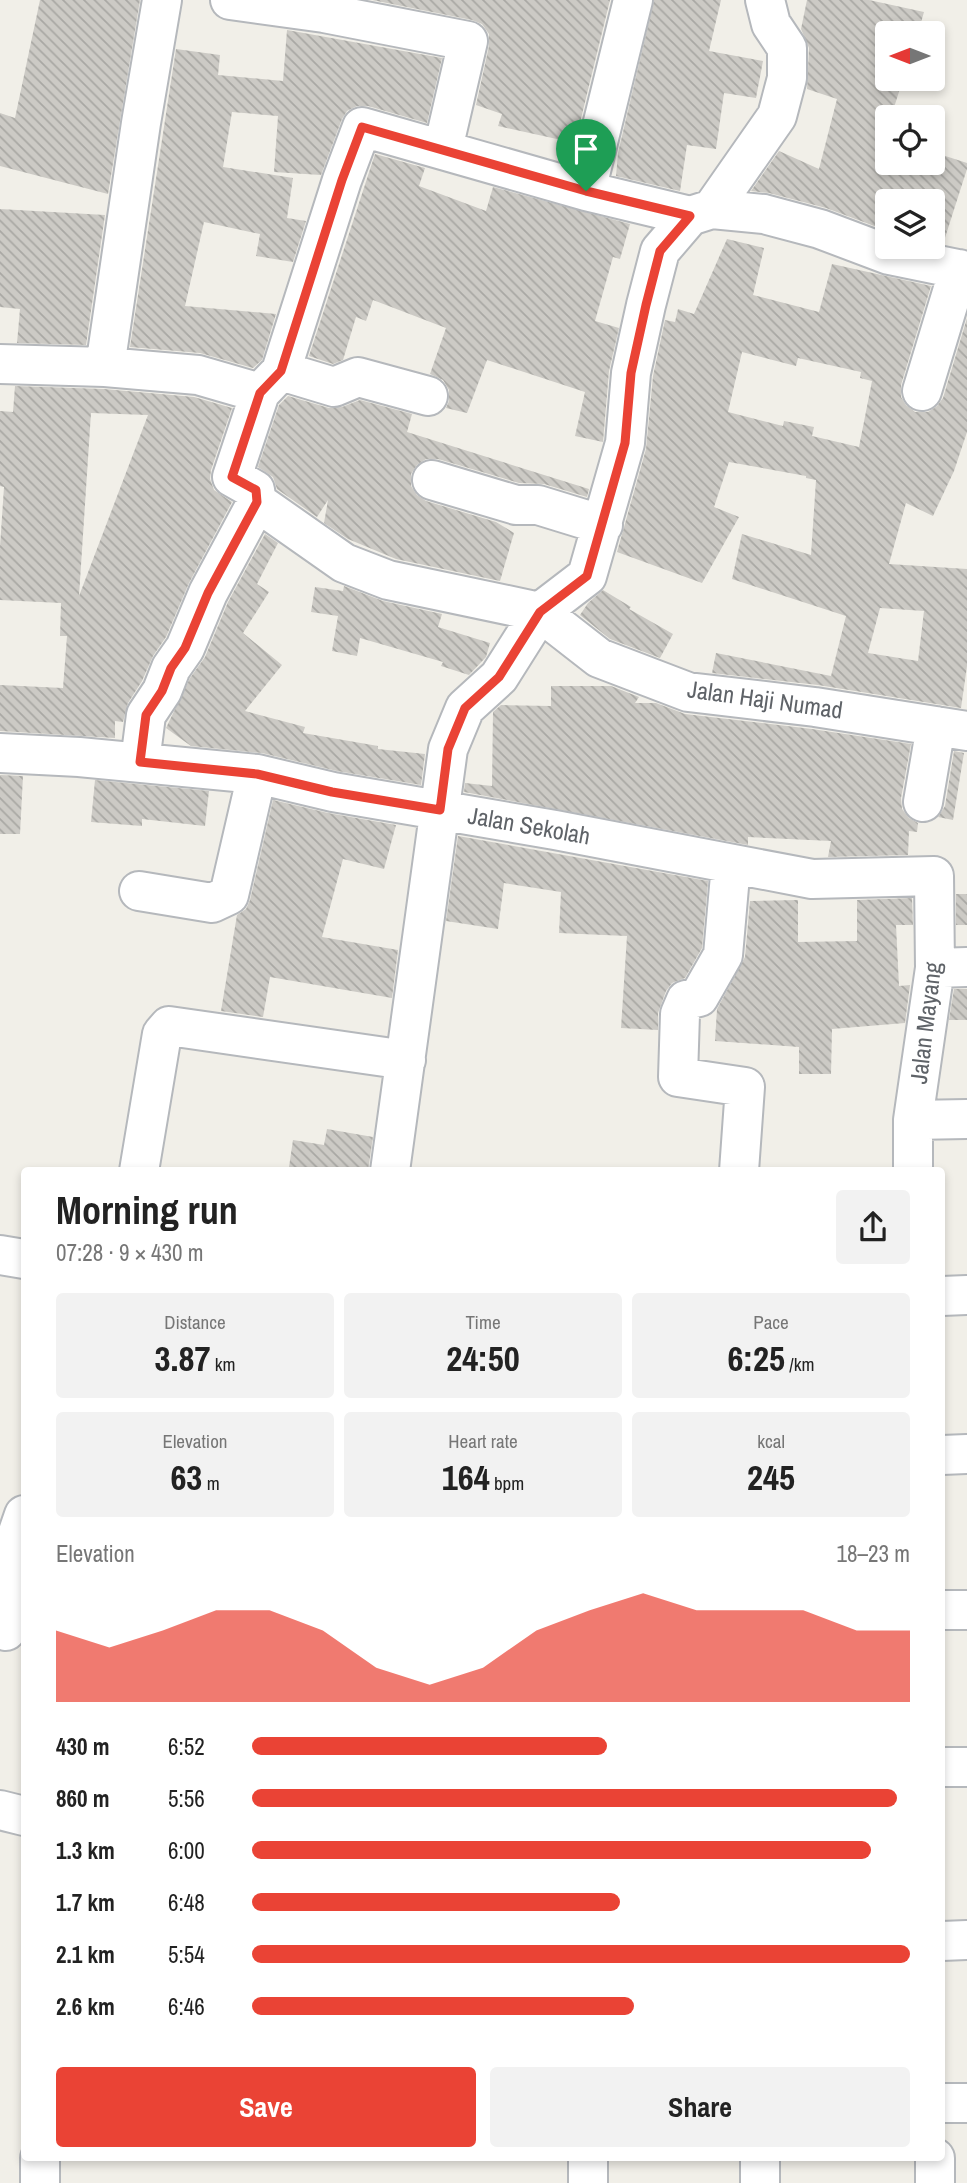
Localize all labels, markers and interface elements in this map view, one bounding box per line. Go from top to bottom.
north arrow [875,21,945,91]
map controls [875,21,945,259]
button: locate [875,105,945,175]
pin [556,119,616,191]
icon: arrive [567,130,605,168]
button: layers [875,189,945,259]
street label: Jalan Haji Numad [685,672,845,726]
street label: Jalan Sekolah [466,799,593,852]
street label: Jalan Mayang [902,960,948,1086]
text: Morning run [56,1185,238,1236]
button: share [836,1190,910,1264]
text: 07:28 · 9 × 430 m [56,1237,203,1268]
text: Distance [164,1309,226,1335]
text: Time [465,1309,501,1335]
text: Pace [753,1309,789,1335]
text: 3.87 [155,1335,210,1382]
text: 24:50 [446,1335,520,1382]
text: 6:25 [728,1335,785,1382]
text: km [210,1351,235,1377]
text: /km [785,1351,814,1377]
text: Elevation [163,1428,227,1454]
text: Heart rate [448,1428,518,1454]
text: kcal [757,1428,785,1454]
text: 63 [170,1454,202,1501]
text: 164 [442,1454,490,1501]
text: 245 [747,1454,795,1501]
text: m [202,1470,220,1496]
text: bpm [490,1470,524,1496]
text: Elevation [56,1538,135,1569]
text: 18–23 m [837,1538,910,1569]
text: 430 m [56,1731,109,1762]
text: 6:52 [168,1731,205,1762]
text: 860 m [56,1783,109,1814]
text: 5:56 [168,1783,205,1814]
text: 1.3 km [56,1835,115,1866]
text: 6:00 [168,1835,205,1866]
text: 1.7 km [56,1887,115,1918]
text: 6:48 [168,1887,205,1918]
text: 2.1 km [56,1939,115,1970]
text: 5:54 [168,1939,205,1970]
text: 2.6 km [56,1991,115,2022]
text: 6:46 [168,1991,205,2022]
button: Save [56,2067,476,2147]
button: Share [490,2067,910,2147]

